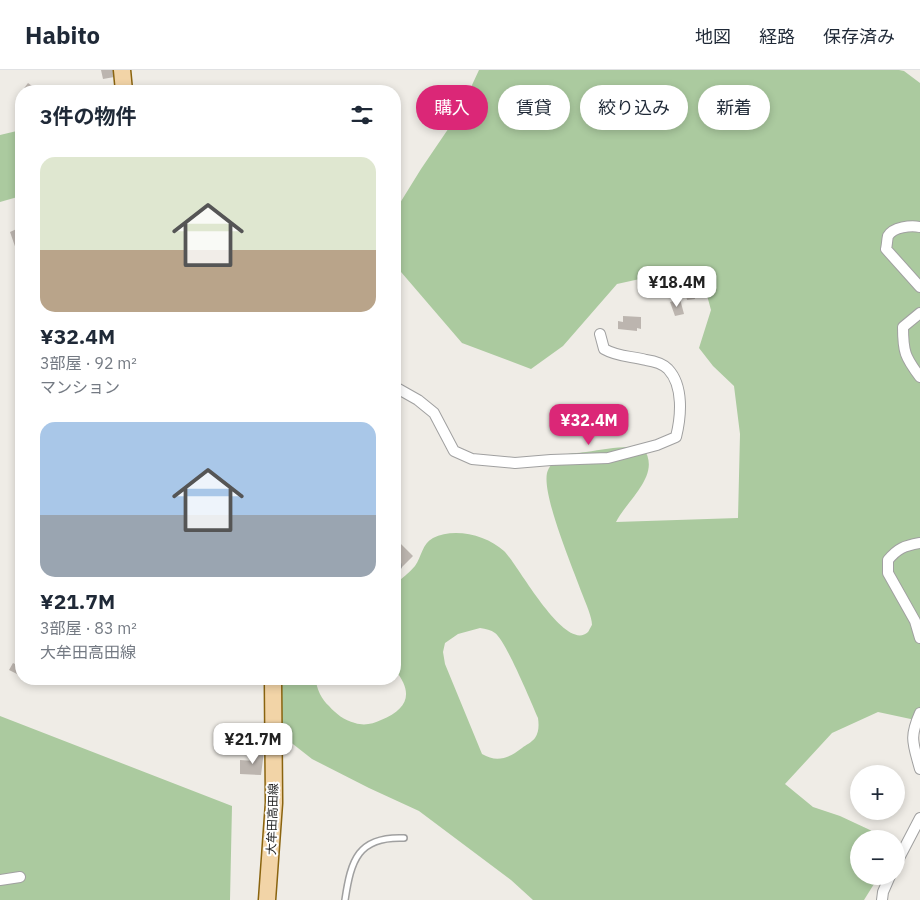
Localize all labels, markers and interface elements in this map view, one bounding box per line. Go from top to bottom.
text: Habito [25,19,100,51]
text: 地図 [695,25,731,48]
text: 経路 [759,25,795,48]
text: 保存済み [823,25,895,48]
chip: 購入 [416,85,488,130]
chip: 賃貸 [498,85,570,130]
chip: 絞り込み [580,85,688,130]
chip: 新着 [698,85,770,130]
icon: filters [348,101,376,129]
text: 3件の物件 [40,102,137,130]
icon: home [163,190,253,280]
pin: ¥18.4M [636,266,718,308]
text: ¥18.4M [648,272,706,292]
text: ¥32.4M [40,322,115,350]
text: 3部屋 · 92 m² [40,353,137,373]
text: マンション [40,377,120,397]
pin: ¥32.4M [548,404,630,446]
text: ¥32.4M [560,410,618,430]
icon: home [163,455,253,545]
text: ¥21.7M [40,587,115,615]
text: 3部屋 · 83 m² [40,618,137,638]
text: 大牟田高田線 [40,642,136,662]
pin: ¥21.7M [212,722,294,765]
text: ¥21.7M [224,729,282,749]
map controls [850,765,905,885]
button: + [850,765,905,820]
street label: 大牟田高田線 [263,783,281,855]
button: − [850,830,905,885]

